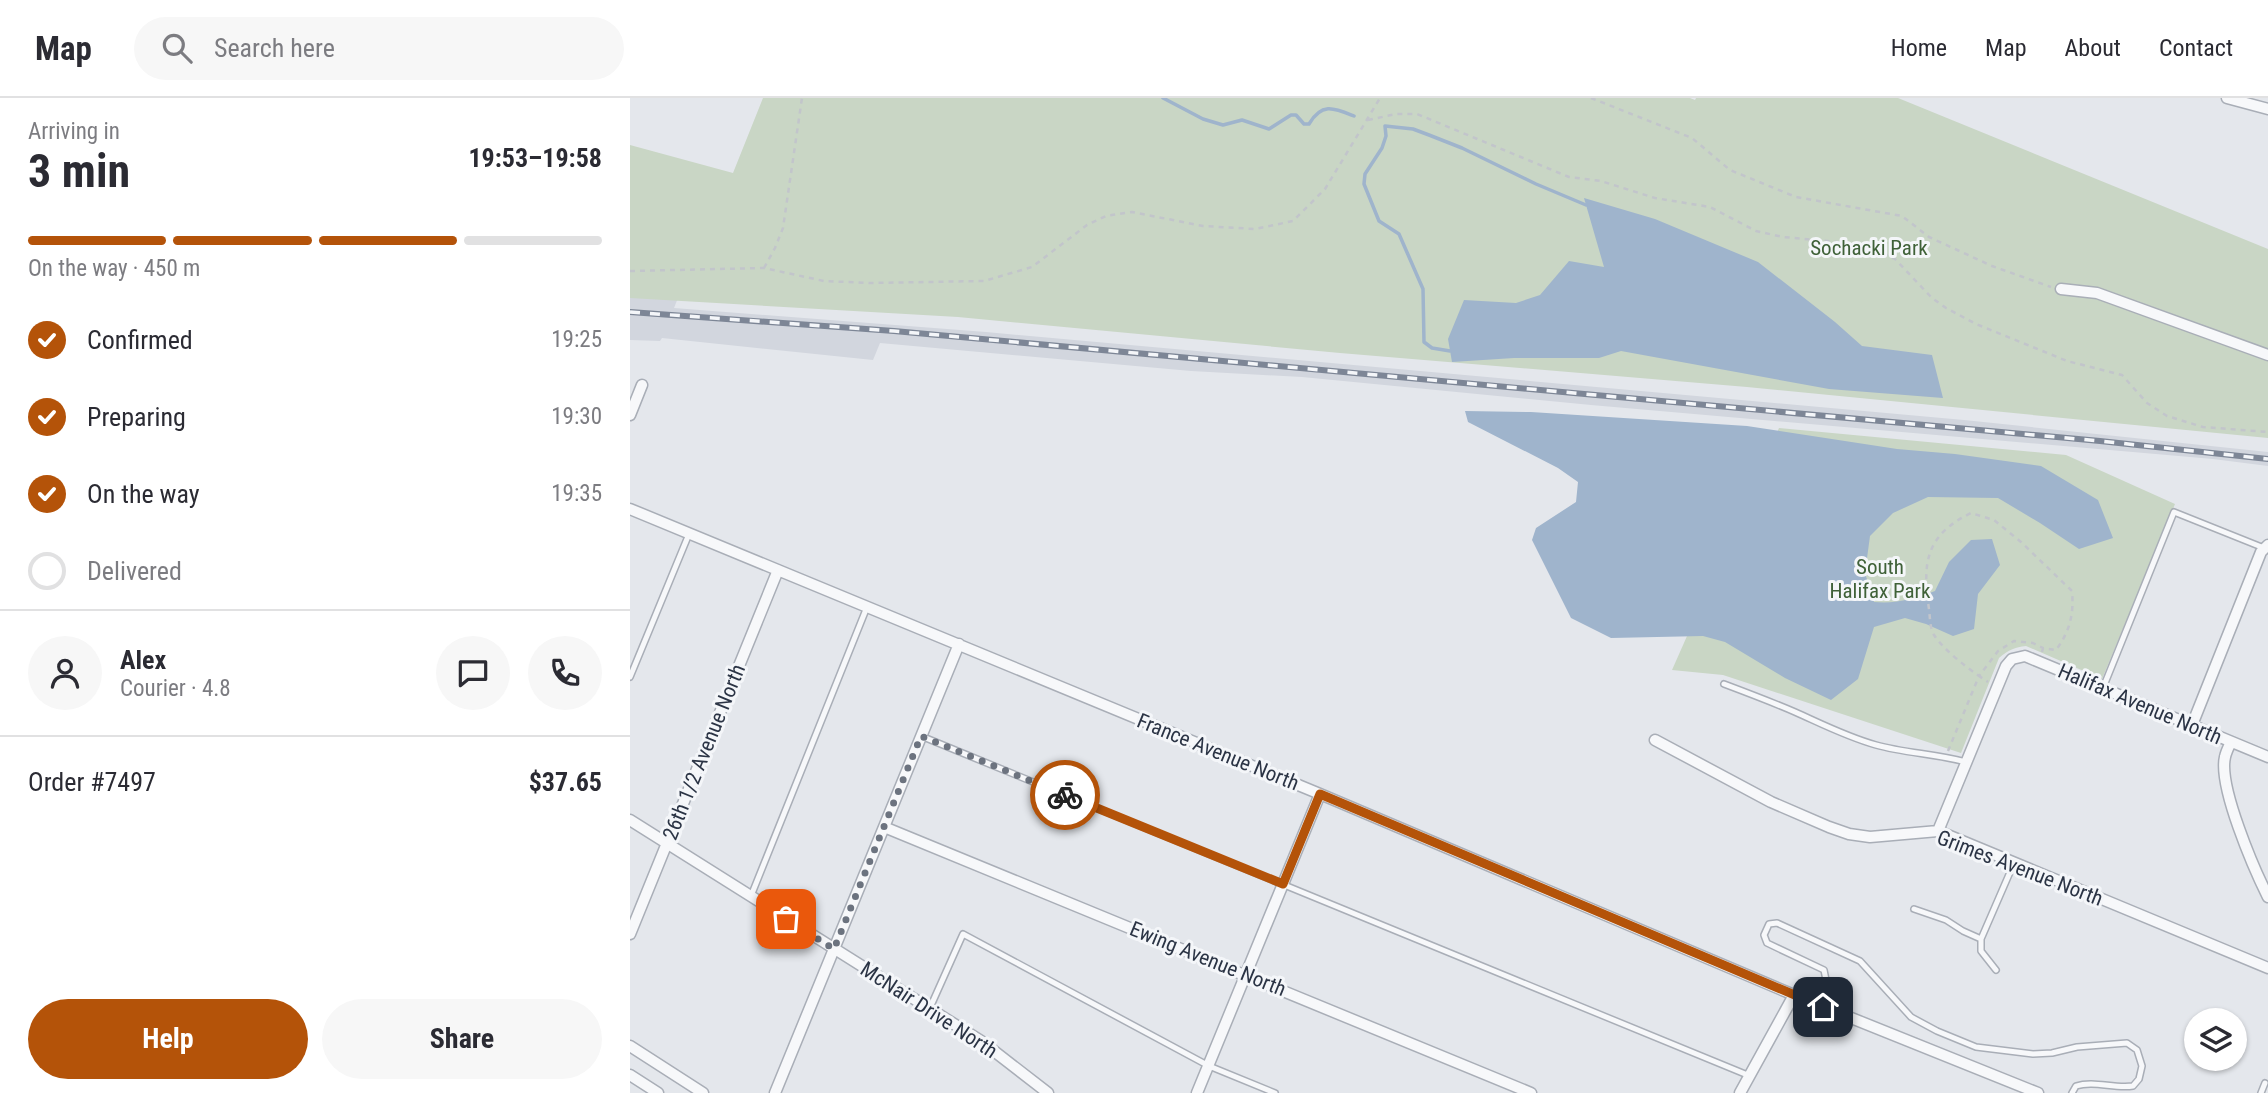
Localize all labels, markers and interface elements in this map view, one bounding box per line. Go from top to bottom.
search box [134,17,624,80]
text: Map [35,29,92,68]
icon: search [158,29,196,67]
text: Search here [214,33,335,63]
text: Home [1891,34,1947,62]
text: Map [1985,34,2027,62]
text: About [2065,34,2121,62]
text: Contact [2159,34,2233,62]
text: Arriving in [28,118,120,145]
text: 19:53–19:58 [468,143,602,173]
text: 3 min [28,144,130,198]
park label: Sochacki Park [1810,236,1928,260]
text: On the way · 450 m [28,255,200,282]
icon: check [28,321,66,359]
text: Confirmed [87,325,193,355]
text: 19:25 [551,326,602,353]
icon: check [28,398,66,436]
text: Preparing [87,402,186,432]
text: 19:30 [551,403,602,430]
icon: check [28,475,66,513]
text: On the way [87,479,200,509]
text: 19:35 [551,480,602,507]
park label: South Halifax Park [1830,555,1931,603]
text: Delivered [87,556,182,586]
button: person [28,636,102,710]
button: chat [436,636,510,710]
button: phone [528,636,602,710]
text: Alex [120,645,166,675]
street label: Halifax Avenue North [2055,659,2225,749]
street label: 26th 1/2 Avenue North [658,661,750,843]
text: Courier · 4.8 [120,675,231,702]
street label: France Avenue North [1134,709,1302,795]
courier [1030,760,1100,830]
text: Order #7497 [28,767,156,797]
text: $37.65 [529,767,602,797]
icon: bike [1046,776,1084,814]
street label: Grimes Avenue North [1934,825,2106,911]
pin [756,889,816,949]
icon: bag [767,900,805,938]
street label: Ewing Avenue North [1126,917,1290,1001]
street label: McNair Drive North [856,957,1002,1063]
pin [1793,977,1853,1037]
icon: home [1804,988,1842,1026]
button: Help [28,999,308,1079]
button: Share [322,999,602,1079]
map controls [2184,1008,2247,1071]
button: layers [2184,1008,2247,1071]

